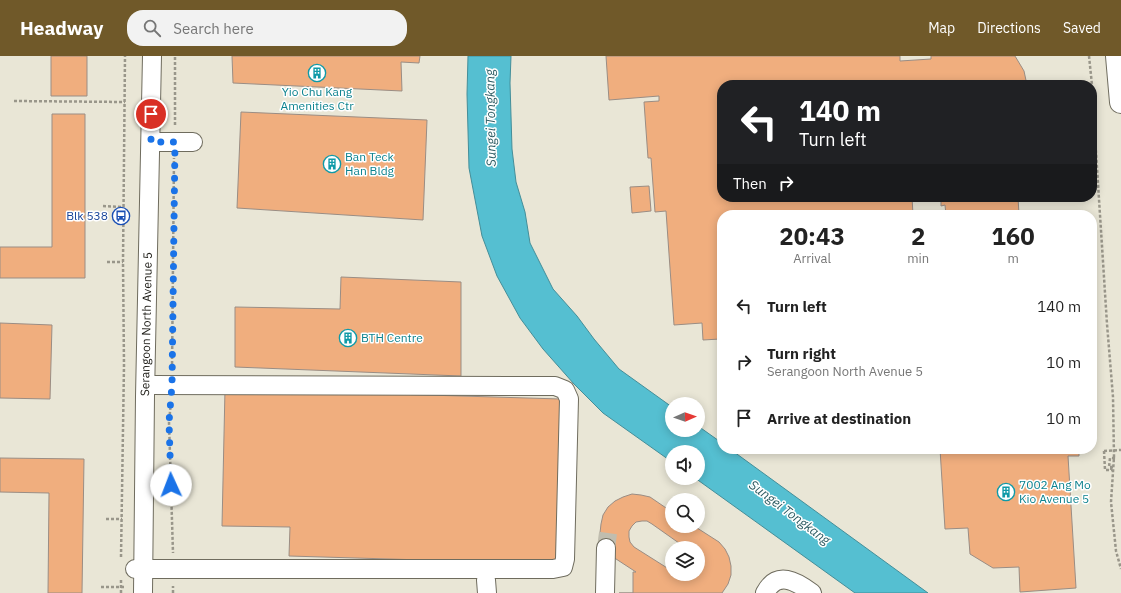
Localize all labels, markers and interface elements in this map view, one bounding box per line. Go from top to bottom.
search box [127,10,407,46]
text: Headway [20,16,103,40]
icon: search [141,17,163,39]
text: Search here [173,19,254,38]
text: Map [928,19,955,37]
text: Directions [977,19,1041,37]
text: Saved [1063,19,1101,37]
building icon: Yio Chu Kang Amenities Ctr [307,63,327,83]
water label: Sungei Tongkang [481,68,500,167]
place label: Yio Chu Kang Amenities Ctr [280,84,354,113]
text: 140 m [799,92,881,129]
icon: left [733,96,785,148]
pin [134,97,168,131]
icon: arrive [140,103,162,125]
text: Turn left [799,128,867,151]
place label: Ban Teck Han Bldg [345,149,395,178]
building icon: Ban Teck Han Bldg [322,154,342,174]
icon: right [775,172,797,194]
text: Then [733,174,767,193]
bus stop icon: Blk 538 [111,206,131,226]
place label: Blk 538 [66,208,108,223]
text: 20:43 [779,220,845,252]
text: 2 [911,220,925,252]
text: 160 [991,220,1035,252]
text: Arrival [793,250,831,267]
text: min [907,250,929,267]
text: m [1007,250,1019,267]
street label: Serangoon North Avenue 5 [137,252,155,396]
icon: left [733,295,755,317]
text: Turn left [767,297,827,316]
text: 140 m [1037,297,1081,316]
building icon: BTH Centre [338,328,358,348]
place label: BTH Centre [361,330,423,345]
text: Turn right [767,344,836,363]
icon: right [733,351,755,373]
text: 10 m [1046,353,1081,372]
text: Serangoon North Avenue 5 [767,363,923,380]
north arrow [665,397,705,437]
map controls [665,397,705,581]
icon: arrive [733,407,755,429]
text: Arrive at destination [767,409,911,428]
text: 10 m [1046,409,1081,428]
button: sound [665,445,705,485]
position arrow [150,464,192,506]
water label: Sungei Tongkang [746,476,835,549]
place label: 7002 Ang Mo Kio Avenue 5 [1019,477,1091,506]
building icon: 7002 Ang Mo Kio Avenue 5 [996,482,1016,502]
button: search [665,493,705,533]
button: layers [665,541,705,581]

